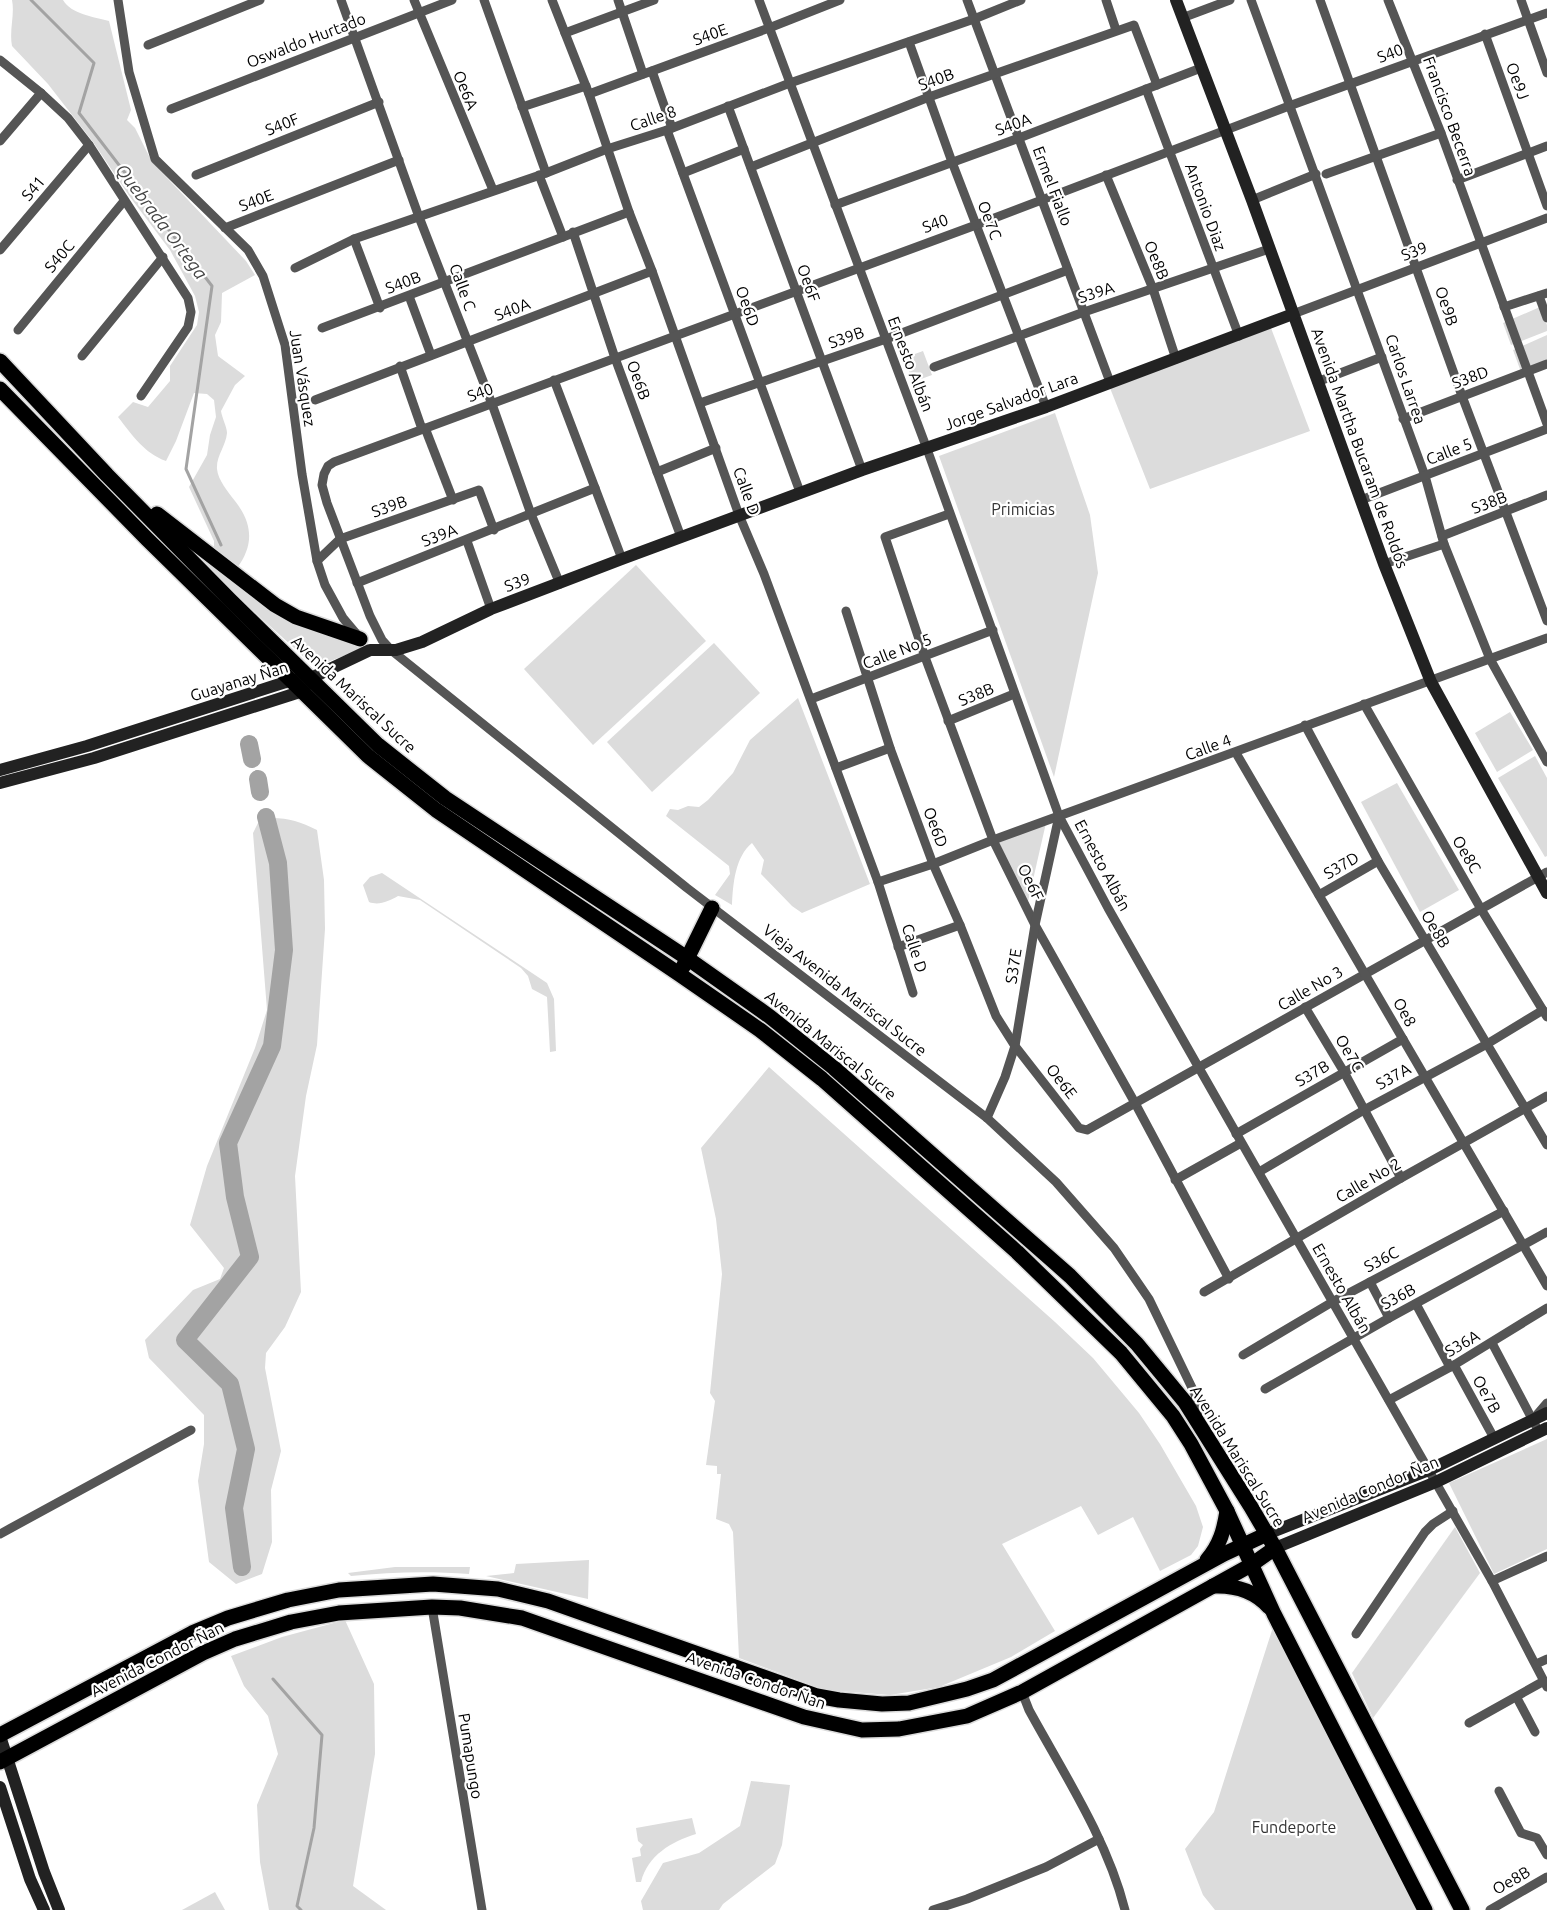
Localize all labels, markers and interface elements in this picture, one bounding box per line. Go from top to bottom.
street label: Oswaldo Hurtado [244,9,368,71]
street label: S40E [690,19,730,49]
street label: S40 [1374,40,1406,66]
street label: Francisco Becerra [1420,54,1480,178]
street label: Oe9J [1503,60,1533,102]
street label: S40B [916,64,956,94]
street label: Oe6A [450,68,482,113]
street label: Calle 8 [627,102,679,134]
street label: S40F [262,109,302,139]
street label: S40A [993,109,1034,139]
street label: Ermel Fiallo [1030,144,1076,228]
water label: Quebrada Ortega [111,160,212,283]
street label: Antonio Diaz [1182,161,1230,253]
street label: S41 [18,172,48,204]
street label: S40E [236,185,276,215]
street label: Oe7C [974,198,1006,242]
street label: S40 [920,210,950,236]
street label: S40C [40,236,78,276]
street label: Oe8B [1141,238,1173,282]
street label: S39 [1398,238,1430,264]
street label: Calle C [446,261,480,313]
street label: Oe6F [794,262,824,304]
street label: S40B [383,267,423,297]
street label: S39A [1076,278,1117,306]
street label: Oe6D [732,283,764,329]
street label: Oe9B [1432,284,1462,328]
street label: S40A [492,294,533,324]
street label: Ernesto Albán [885,314,937,414]
street label: S39B [826,323,866,351]
street label: Avenida Martha Bucaram de Roldós [1308,325,1412,571]
street label: Juan Vásquez [286,328,320,428]
street label: Carlos Larrea [1382,332,1430,426]
street label: Oe6B [624,358,654,402]
street label: S38D [1449,362,1491,392]
street label: Jorge Salvador Lara [942,368,1080,434]
street label: S40 [465,379,495,405]
street label: Calle 5 [1423,434,1475,468]
street label: Calle D [730,464,764,518]
street label: S38B [1469,487,1509,517]
street label: S39B [369,492,409,520]
park label: Primicias [991,500,1055,518]
street label: S39A [419,520,460,550]
street label: S39 [502,569,532,595]
street label: Calle No 5 [860,630,934,672]
street label: Avenida Mariscal Sucre [288,632,420,756]
street label: Guayanay Ñan [188,657,290,704]
street label: S38B [956,679,996,709]
street label: Calle 4 [1182,730,1234,764]
street label: Oe6D [920,804,952,850]
street label: Ernesto Albán [1071,816,1135,914]
street label: Oe8C [1449,832,1485,876]
street label: S37D [1320,848,1362,882]
street label: Oe6F [1014,861,1048,903]
street label: Oe8B [1418,907,1454,951]
street label: Vieja Avenida Mariscal Sucre [759,920,931,1060]
street label: Calle D [899,921,931,975]
street label: S37E [1001,947,1025,985]
street label: Calle No 3 [1274,962,1346,1014]
street label: Avenida Mariscal Sucre [761,986,901,1104]
street label: Oe8 [1390,994,1420,1030]
street label: Oe7C [1332,1031,1368,1075]
street label: S37B [1292,1056,1332,1090]
street label: S37A [1373,1059,1414,1093]
street label: Oe6E [1043,1060,1081,1102]
street label: Calle No 2 [1332,1154,1404,1206]
street label: Ernesto Albán [1309,1240,1375,1336]
street label: S36C [1361,1242,1401,1275]
street label: S36B [1378,1279,1418,1313]
street label: S36A [1442,1326,1483,1360]
street label: Oe7B [1469,1372,1505,1416]
street label: Avenida Mariscal Sucre [1187,1382,1289,1530]
street label: Avenida Condor Ñan [1299,1451,1441,1526]
street label: Avenida Condor Ñan [87,1617,226,1700]
street label: Avenida Condor Ñan [684,1647,829,1712]
street label: Pumapungo [455,1712,487,1800]
park label: Fundeporte [1252,1818,1336,1836]
street label: Oe8B [1489,1862,1533,1898]

